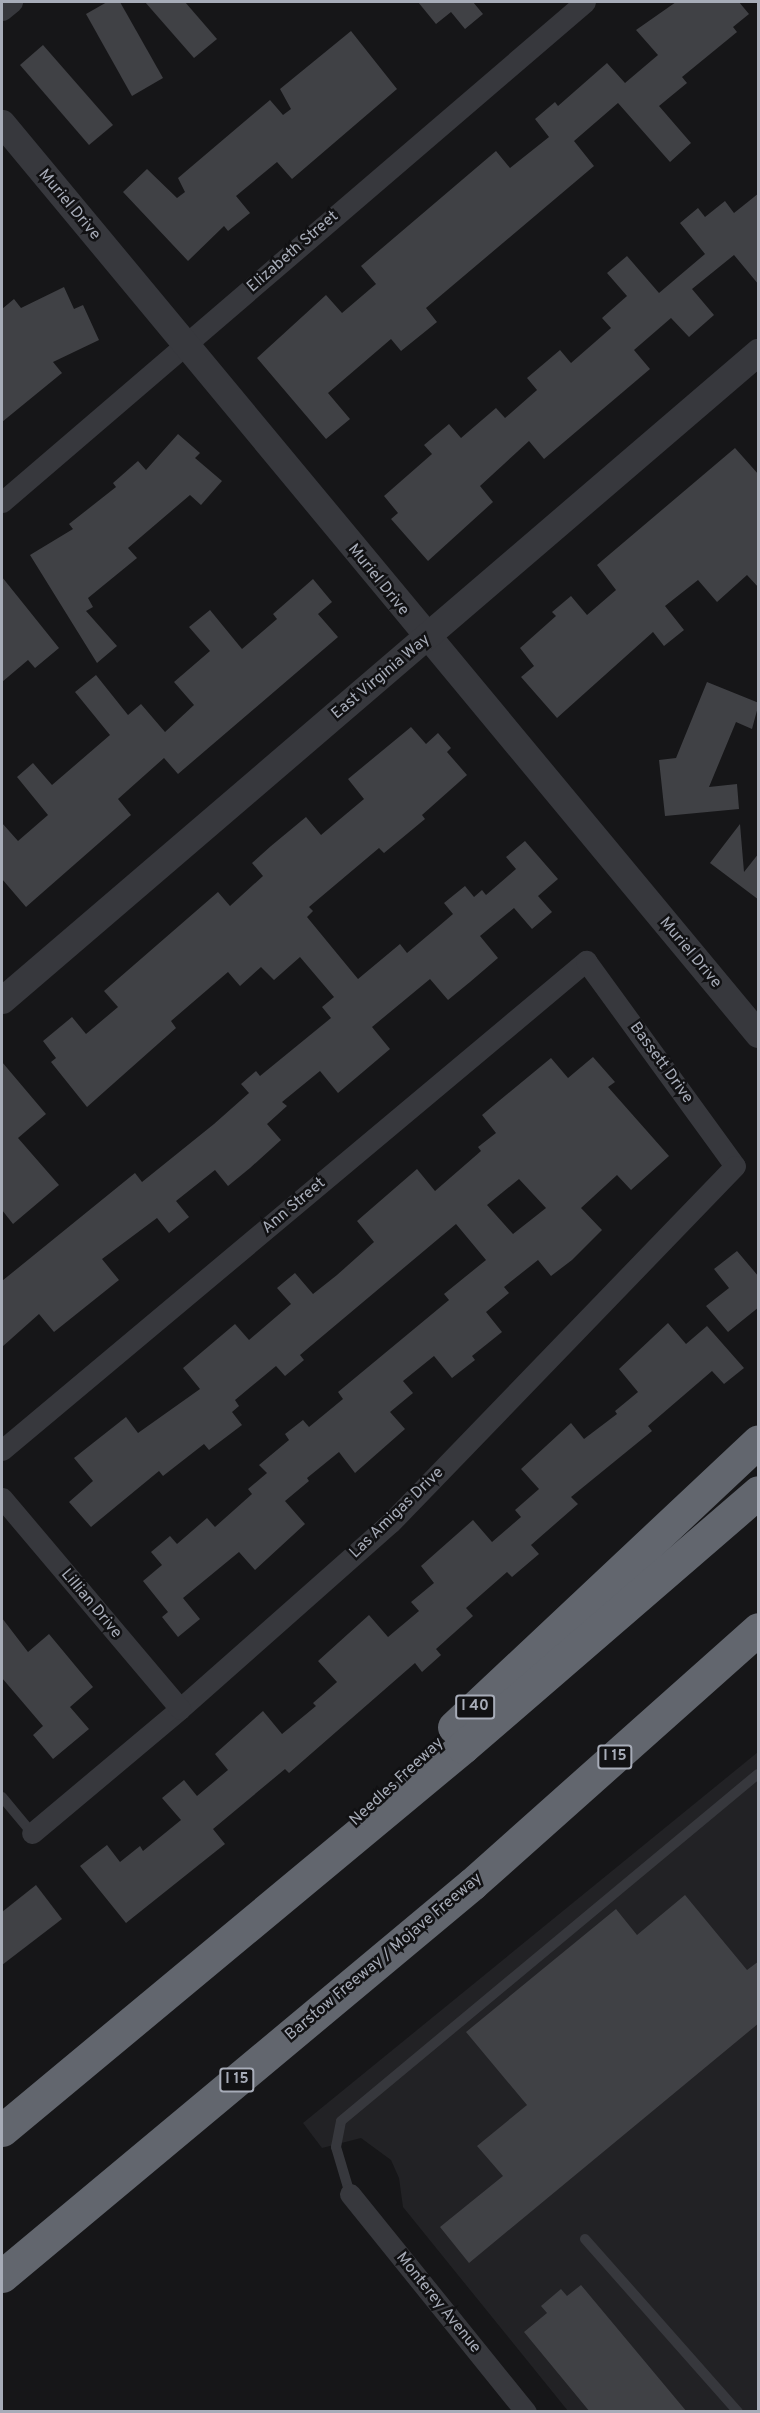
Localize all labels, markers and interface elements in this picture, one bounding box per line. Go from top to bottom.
street label: Muriel Drive [34,166,104,244]
street label: Elizabeth Street [243,207,343,297]
street label: Muriel Drive [343,540,413,620]
street label: East Virginia Way [327,630,435,724]
street label: Muriel Drive [655,914,725,992]
street label: Bassett Drive [625,1019,697,1107]
street label: Ann Street [258,1174,330,1238]
street label: Las Amigas Drive [346,1463,448,1563]
street label: Lillian Drive [56,1565,126,1643]
road number: I 40 [454,1695,496,1719]
street label: Needles Freeway [346,1734,448,1830]
road number: I 15 [597,1745,633,1769]
street label: Barstow Freeway / Mojave Freeway [282,1869,486,2045]
road number: I 15 [219,2068,255,2092]
street label: Monterey Avenue [391,2248,485,2358]

